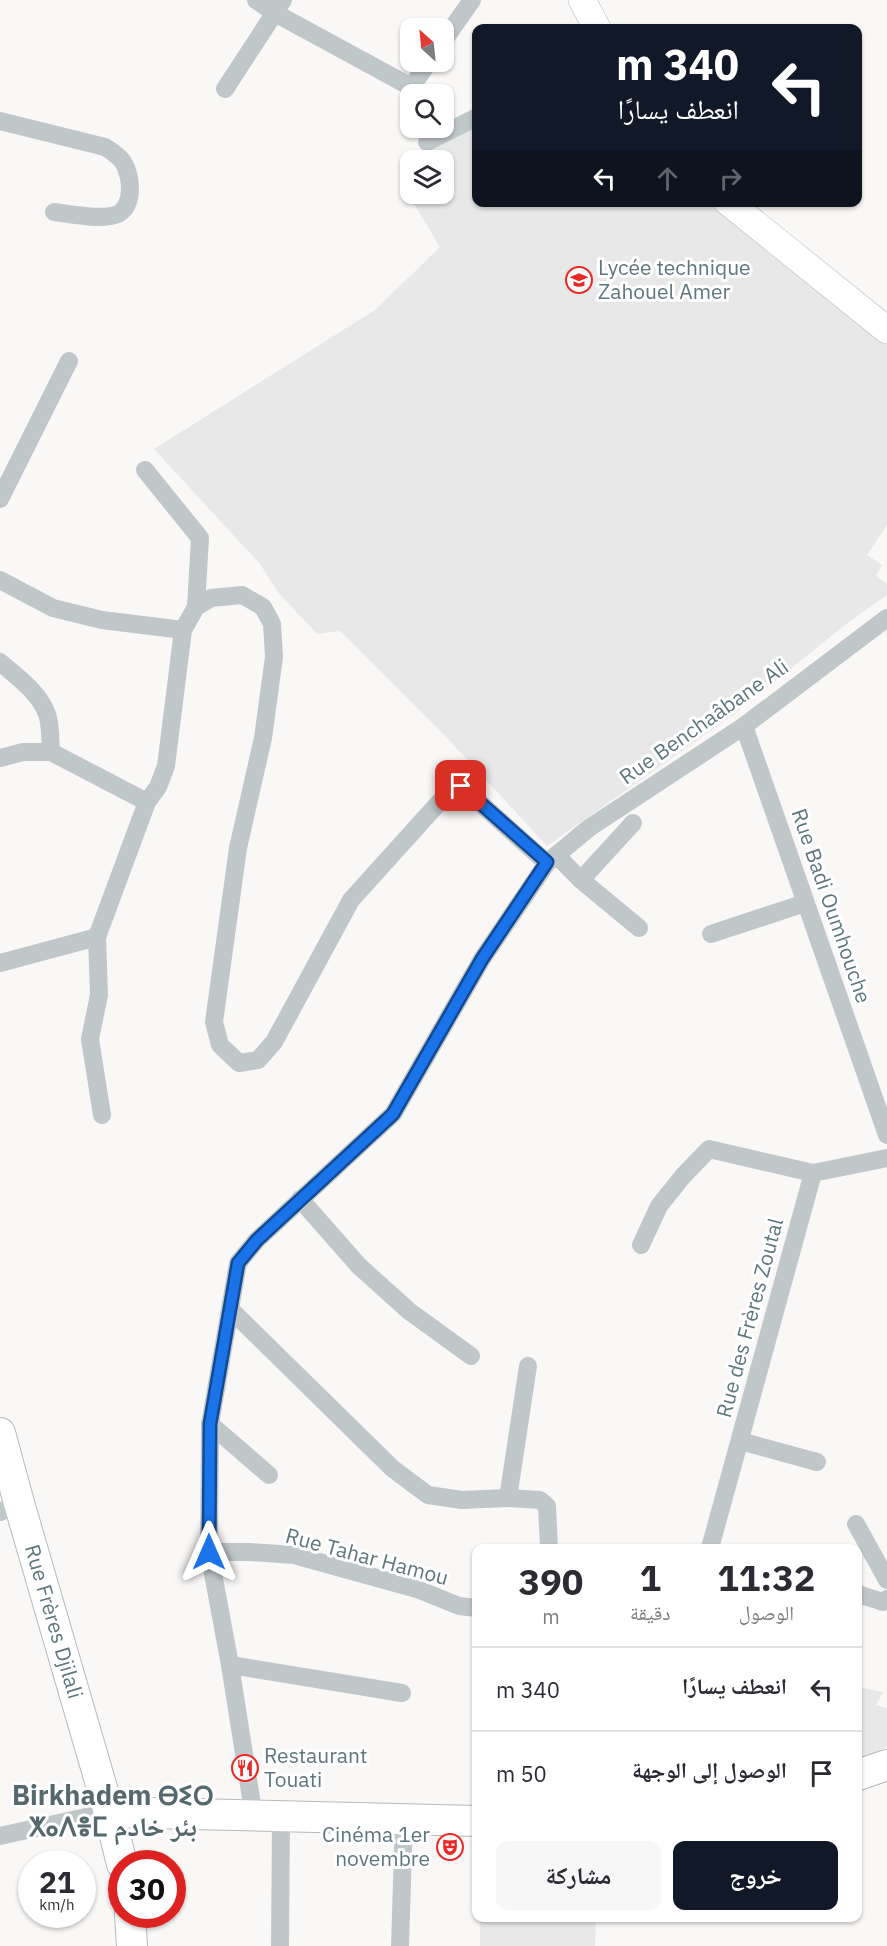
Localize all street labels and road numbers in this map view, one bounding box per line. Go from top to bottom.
street label: Rue Benchaâbane Ali [613,652,793,790]
street label: Rue Badi Oumhouche [786,805,878,1007]
street label: Rue des Frères Zoutal [709,1215,789,1421]
street label: Rue Tahar Hamou [283,1521,452,1591]
street label: Rue Frères Djilali [19,1541,90,1702]

